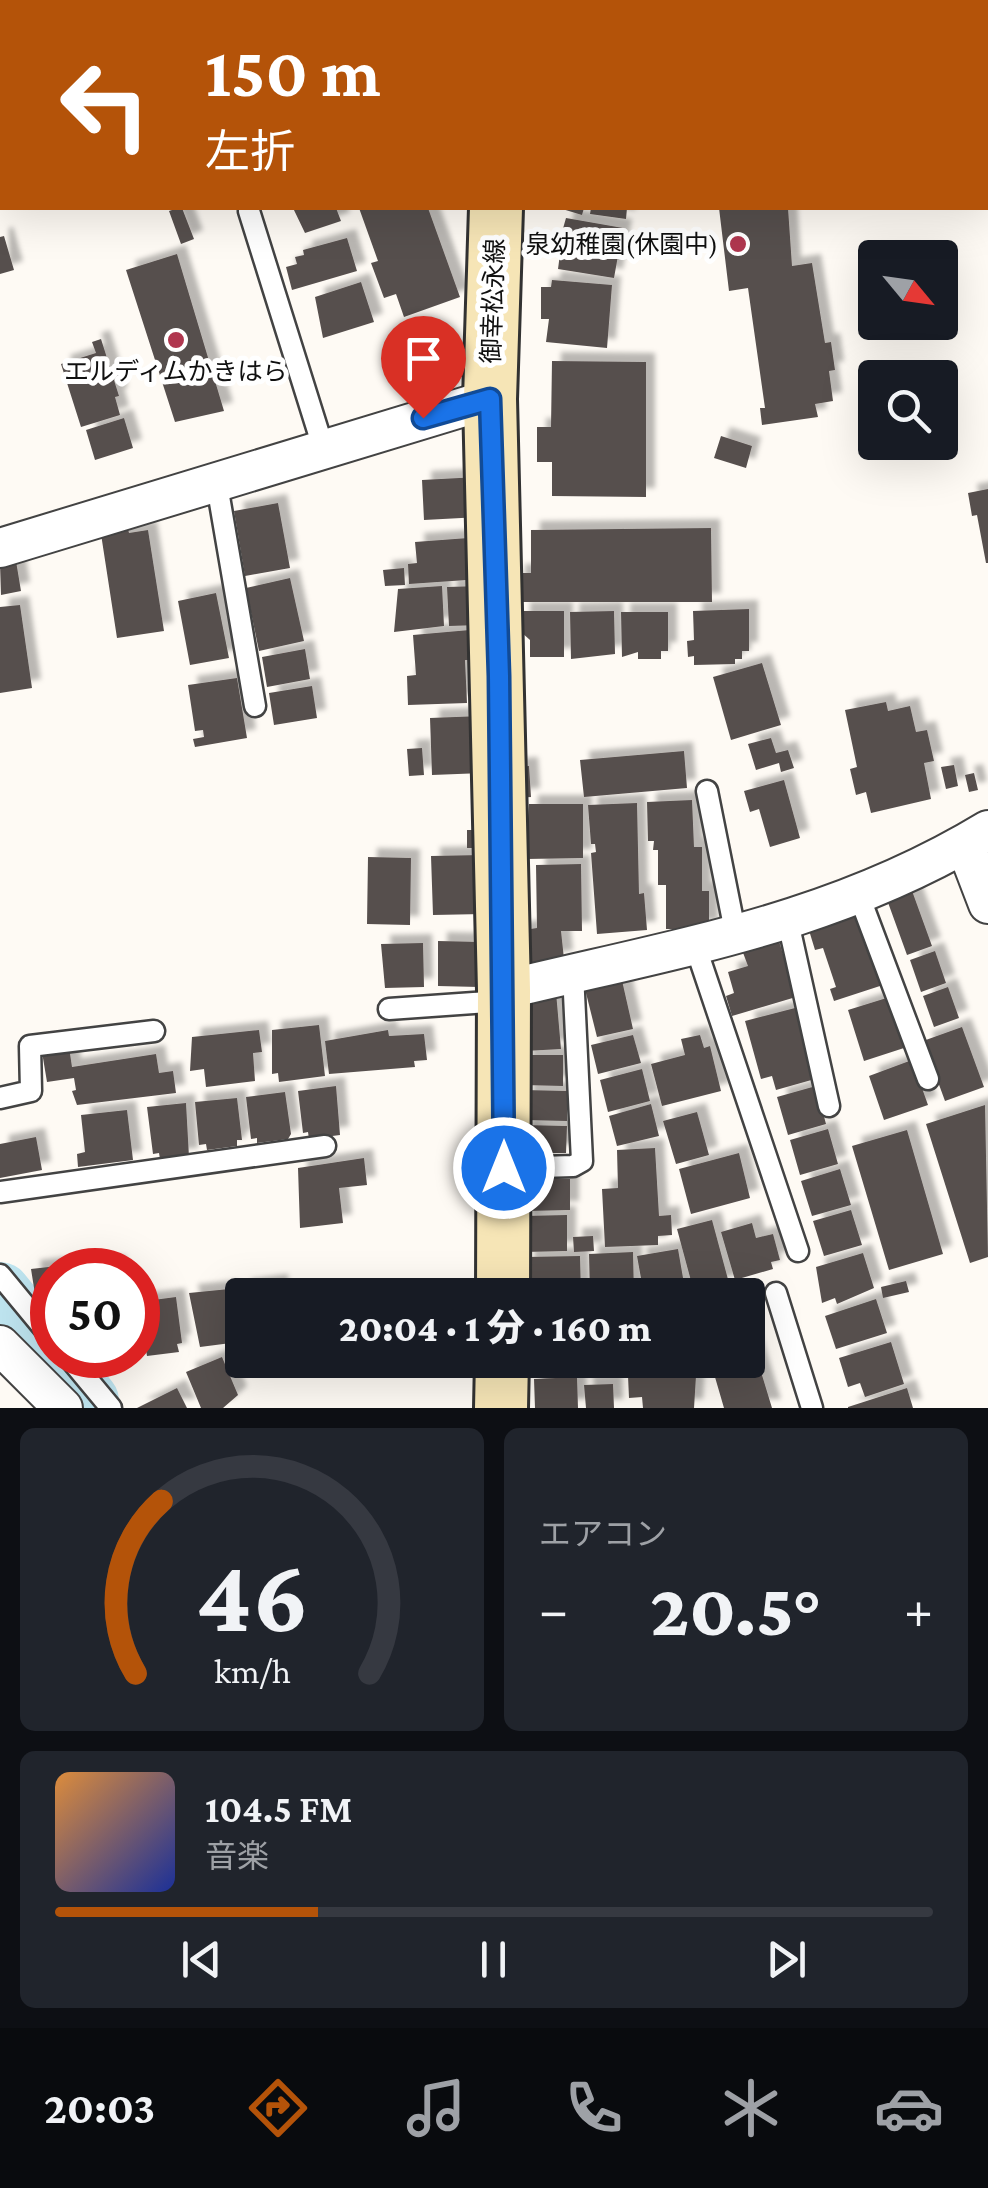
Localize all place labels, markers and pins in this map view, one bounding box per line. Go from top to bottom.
place label: 泉幼稚園(休園中) [525,231,718,259]
marker: 泉幼稚園(休園中) [727,233,749,255]
pin [381,316,466,419]
marker: エルディムかきはら [165,329,187,351]
place label: エルディムかきはら [64,358,288,385]

